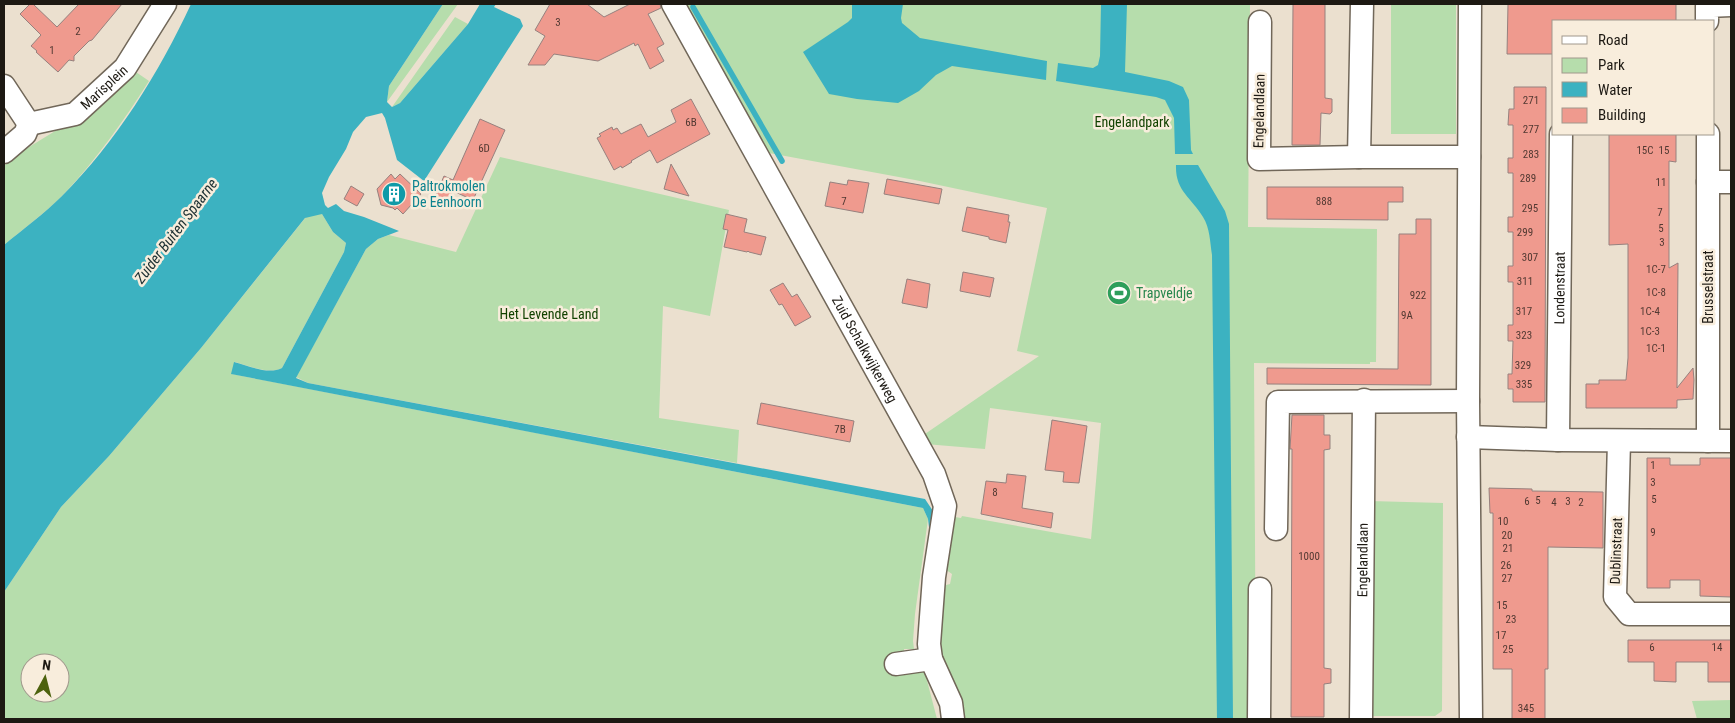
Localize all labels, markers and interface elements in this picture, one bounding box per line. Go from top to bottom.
house number: 3 [555,16,561,29]
legend [1552,20,1715,135]
house number: 2 [75,25,81,38]
text: Road [1598,31,1628,49]
house number: 1 [49,44,55,57]
text: Park [1598,56,1625,74]
street label: Marisplein [77,62,131,113]
street label: Engelandlaan [1250,74,1268,148]
text: Water [1598,81,1633,99]
house number: 271 [1523,94,1539,107]
text: Building [1598,106,1646,124]
park label: Engelandpark [1094,114,1170,130]
house number: 6B [685,116,697,129]
house number: 277 [1523,123,1539,136]
house number: 6D [478,142,490,155]
house number: 15C [1636,144,1654,157]
house number: 15 [1659,144,1669,157]
house number: 283 [1523,148,1539,161]
house number: 289 [1520,172,1536,185]
water label: Zuider Buiten Spaarne [130,175,221,288]
house number: 11 [1656,176,1666,189]
place label: Paltrokmolen De Eenhoorn [412,178,485,210]
building icon: Paltrokmolen De Eenhoorn [381,181,407,207]
house number: 7 [841,195,847,208]
house number: 888 [1316,195,1332,208]
house number: 295 [1522,202,1538,215]
house number: 7 [1657,206,1663,219]
house number: 5 [1658,222,1664,235]
house number: 299 [1517,226,1533,239]
house number: 3 [1659,236,1665,249]
street label: Brusselstraat [1700,250,1716,324]
house number: 307 [1522,251,1538,264]
street label: Londenstraat [1551,251,1568,325]
house number: 1C-7 [1646,263,1666,276]
house number: 311 [1517,275,1533,288]
sports icon: Trapveldje [1106,280,1132,306]
place label: Trapveldje [1136,285,1193,301]
house number: 1C-8 [1646,286,1666,299]
house number: 922 [1410,289,1426,302]
street label: Zuid Schalkwijkerweg [829,293,901,405]
house number: 317 [1516,305,1532,318]
house number: 1C-4 [1640,305,1660,318]
park label: Het Levende Land [500,306,598,322]
house number: 9A [1401,309,1414,322]
house number: 1C-3 [1640,325,1660,338]
house number: 323 [1516,329,1532,342]
house number: 1C-1 [1646,342,1666,355]
house number: 329 [1515,359,1531,372]
house number: 335 [1516,378,1532,391]
house number: 7B [834,423,846,436]
house number: 1 [1650,459,1656,472]
house number: 3 [1650,476,1656,489]
house number: 8 [992,486,998,499]
house number: 5 [1651,493,1657,506]
house number: 5 [1535,494,1541,507]
house number: 6 [1524,495,1530,508]
house number: 3 [1565,495,1571,508]
house number: 4 [1551,496,1557,509]
house number: 2 [1578,496,1584,509]
house number: 10 [1498,515,1508,528]
street label: Dublinstraat [1607,517,1625,585]
street label: Engelandlaan [1354,523,1371,597]
house number: 9 [1650,526,1656,539]
house number: 20 [1502,529,1512,542]
house number: 21 [1503,542,1513,555]
house number: 1000 [1298,550,1320,563]
house number: 26 [1501,559,1511,572]
house number: 27 [1502,572,1512,585]
house number: 15 [1497,599,1507,612]
house number: 23 [1506,613,1516,626]
house number: 17 [1496,629,1506,642]
house number: 6 [1649,641,1655,654]
house number: 14 [1712,641,1723,654]
house number: 25 [1503,643,1513,656]
north arrow [20,653,70,703]
text: N [41,657,52,674]
house number: 345 [1518,702,1534,715]

